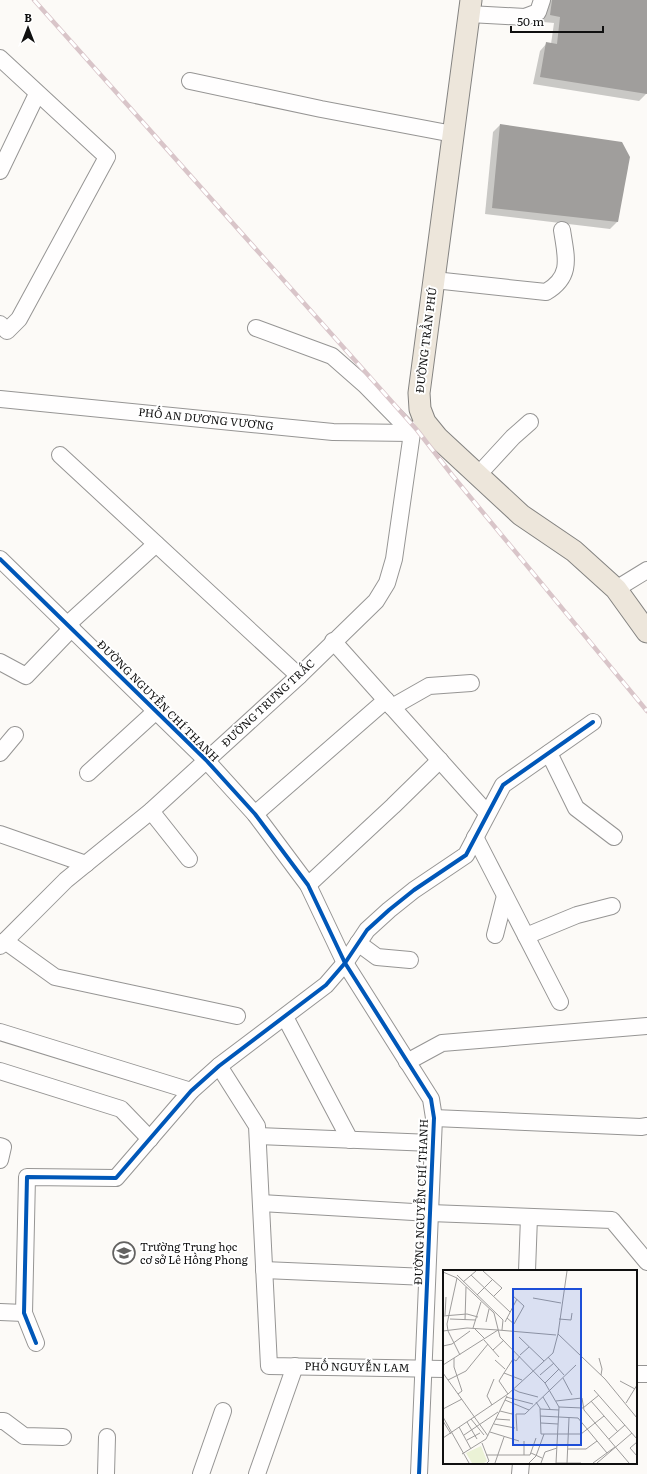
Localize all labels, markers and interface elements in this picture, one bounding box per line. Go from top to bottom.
north arrow [8,8,48,48]
scale bar [511,8,603,34]
text: B [24,9,32,25]
text: 50 m [517,12,544,30]
street label: ĐƯỜNG TRẦN PHÚ [411,286,439,394]
street label: PHỐ AN DƯƠNG VƯƠNG [138,403,275,433]
street label: ĐƯỜNG NGUYỄN CHÍ THANH [94,636,223,765]
street label: ĐƯỜNG TRƯNG TRẮC [217,654,318,750]
street label: ĐƯỜNG NGUYỄN CHÍ THANH [409,1119,431,1285]
place label: Trường Trung học cơ sở Lê Hồng Phong [140,1238,249,1267]
school or university icon: Trường Trung học cơ sở Lê Hồng Phong [111,1240,137,1266]
inset map [443,1270,637,1464]
street label: PHỐ NGUYỄN LAM [304,1357,410,1375]

